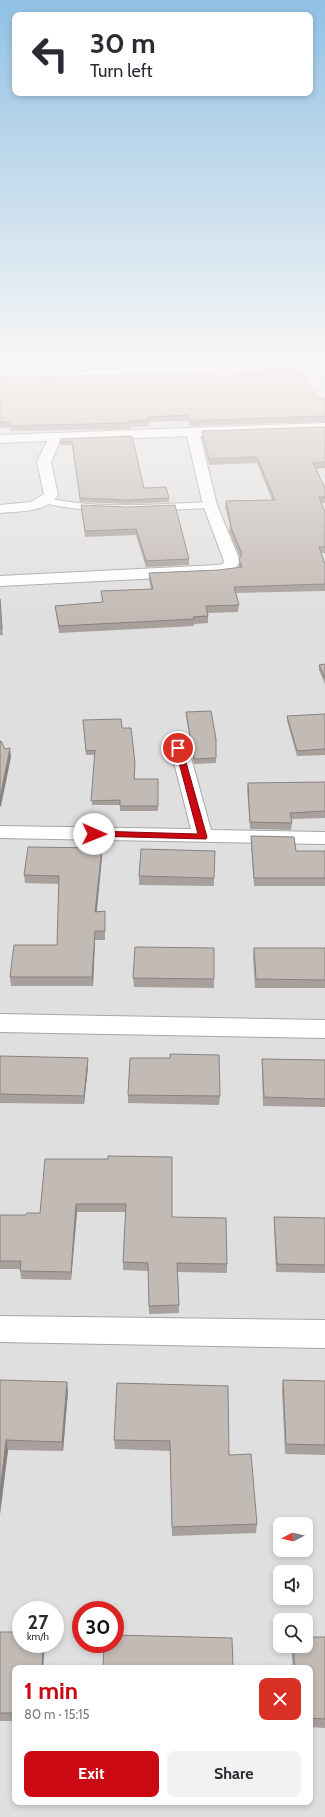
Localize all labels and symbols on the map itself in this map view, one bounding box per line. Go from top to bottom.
pin [161,731,195,765]
position arrow [73,813,115,855]
north arrow [273,1517,313,1557]
speed limit sign: 30 [72,1601,124,1653]

